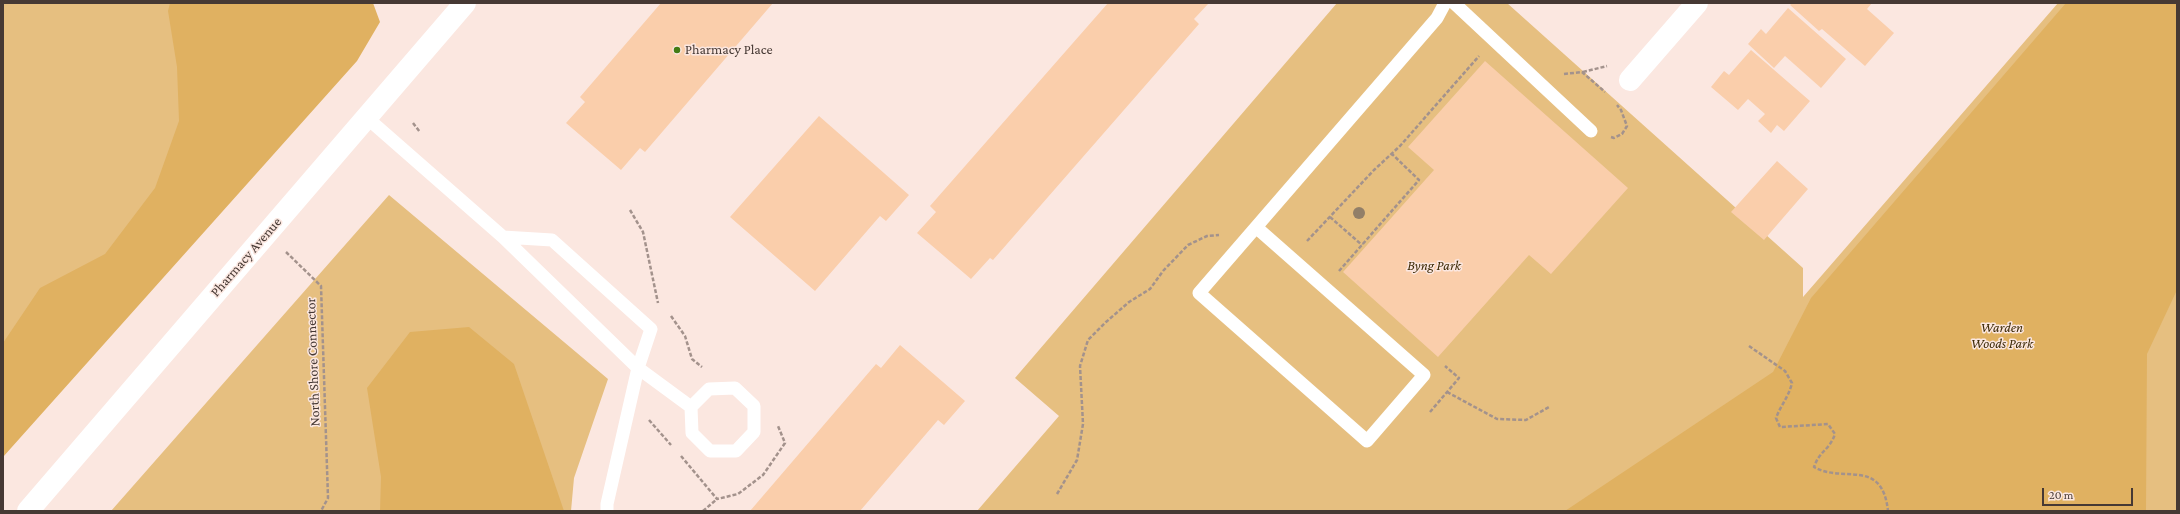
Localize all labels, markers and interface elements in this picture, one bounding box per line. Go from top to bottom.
place label: Pharmacy Place [685,42,773,58]
marker: Pharmacy Place [672,45,682,55]
street label: Pharmacy Avenue [207,214,285,300]
park label: Byng Park [1407,258,1461,274]
street label: North Shore Connector [302,297,324,427]
park label: Warden Woods Park [1971,320,2033,352]
scale bar [2044,480,2135,506]
text: 20 m [2049,488,2073,502]

